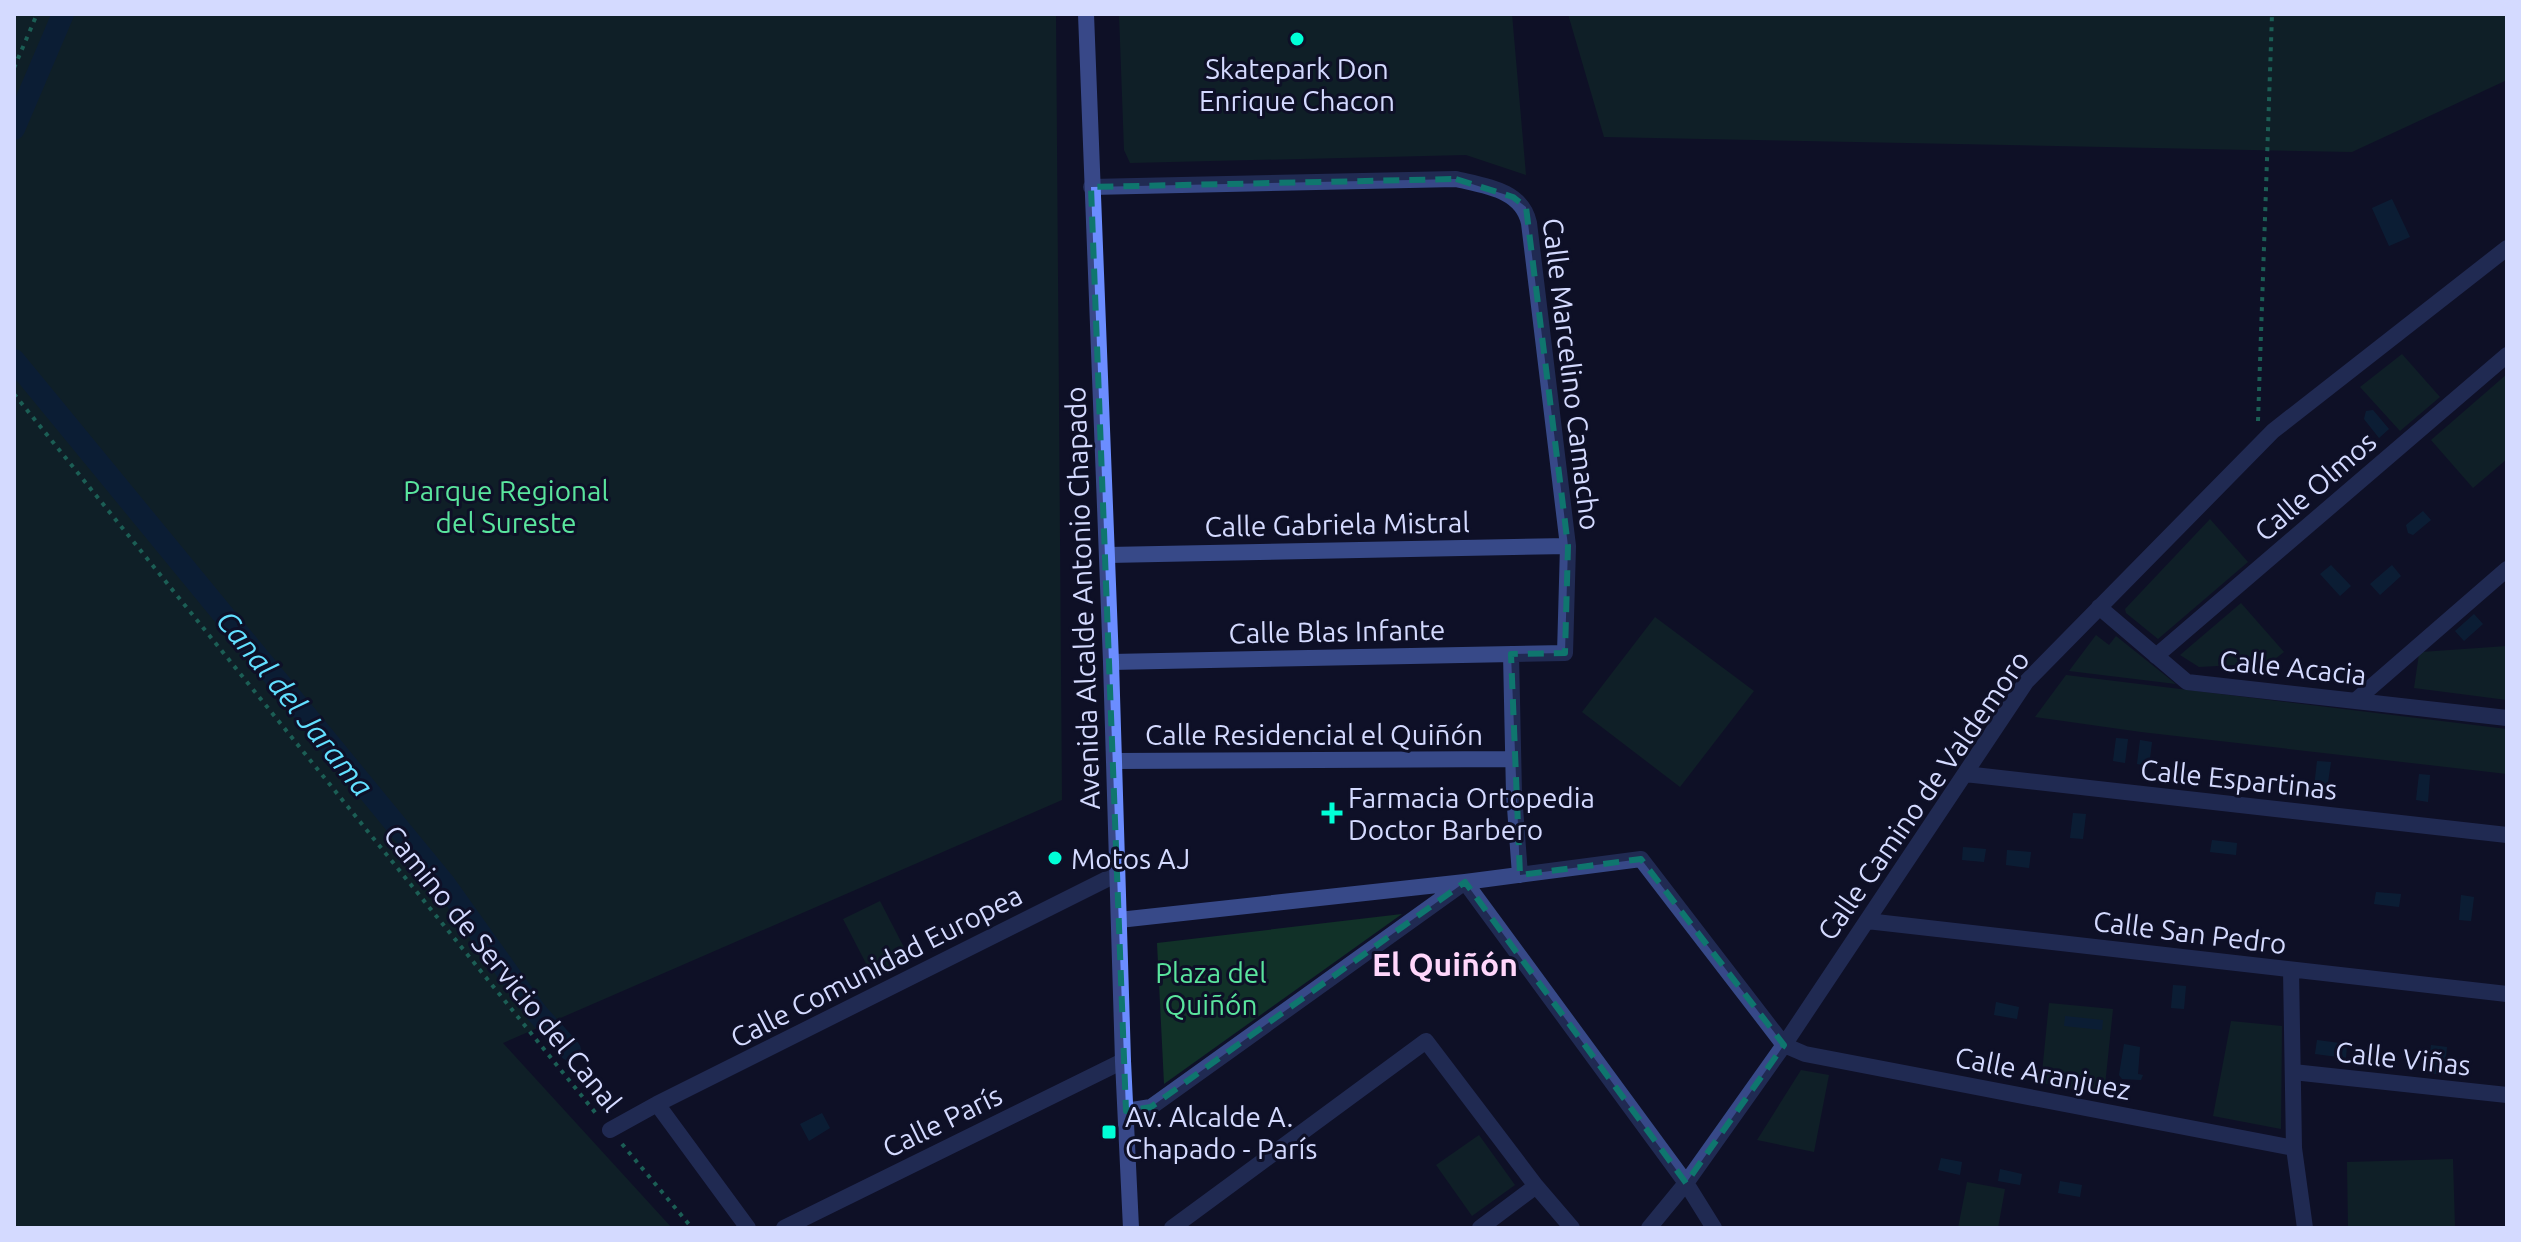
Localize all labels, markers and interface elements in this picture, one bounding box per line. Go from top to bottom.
marker: Skatepark Don Enrique Chacon [1288,30,1306,48]
place label: Skatepark Don Enrique Chacon [1199,53,1395,116]
street label: Calle Marcelino Camacho [1537,216,1607,532]
street label: Avenida Alcalde Antonio Chapado [1059,386,1105,810]
street label: Calle Olmos [2248,425,2382,547]
park label: Parque Regional del Sureste [403,475,609,538]
street label: Calle Gabriela Mistral [1204,506,1470,542]
water label: Canal del Jarama [210,603,380,803]
street label: Calle Blas Infante [1228,614,1446,648]
street label: Calle Camino de Valdemoro [1811,644,2035,946]
street label: Calle Acacia [2218,644,2368,690]
street label: Calle Residencial el Quiñón [1145,719,1483,750]
street label: Calle Espartinas [2139,753,2339,805]
place label: Farmacia Ortopedia Doctor Barbero [1348,782,1595,845]
marker: Farmacia Ortopedia Doctor Barbero [1323,804,1341,822]
street label: Camino de Servicio del Canal [378,819,628,1117]
place label: Motos AJ [1071,843,1190,874]
marker: Motos AJ [1046,849,1064,867]
street label: Calle Comunidad Europea [725,879,1027,1053]
street label: Calle San Pedro [2092,905,2288,959]
district label: El Quiñón [1372,946,1518,982]
park label: Plaza del Quiñón [1155,957,1267,1020]
street label: Calle Viñas [2334,1035,2472,1081]
street label: Calle Aranjuez [1952,1041,2134,1105]
street label: Calle París [877,1079,1007,1163]
place label: Av. Alcalde A. Chapado - París [1125,1101,1317,1164]
marker: Av. Alcalde A. Chapado - París [1100,1123,1118,1141]

